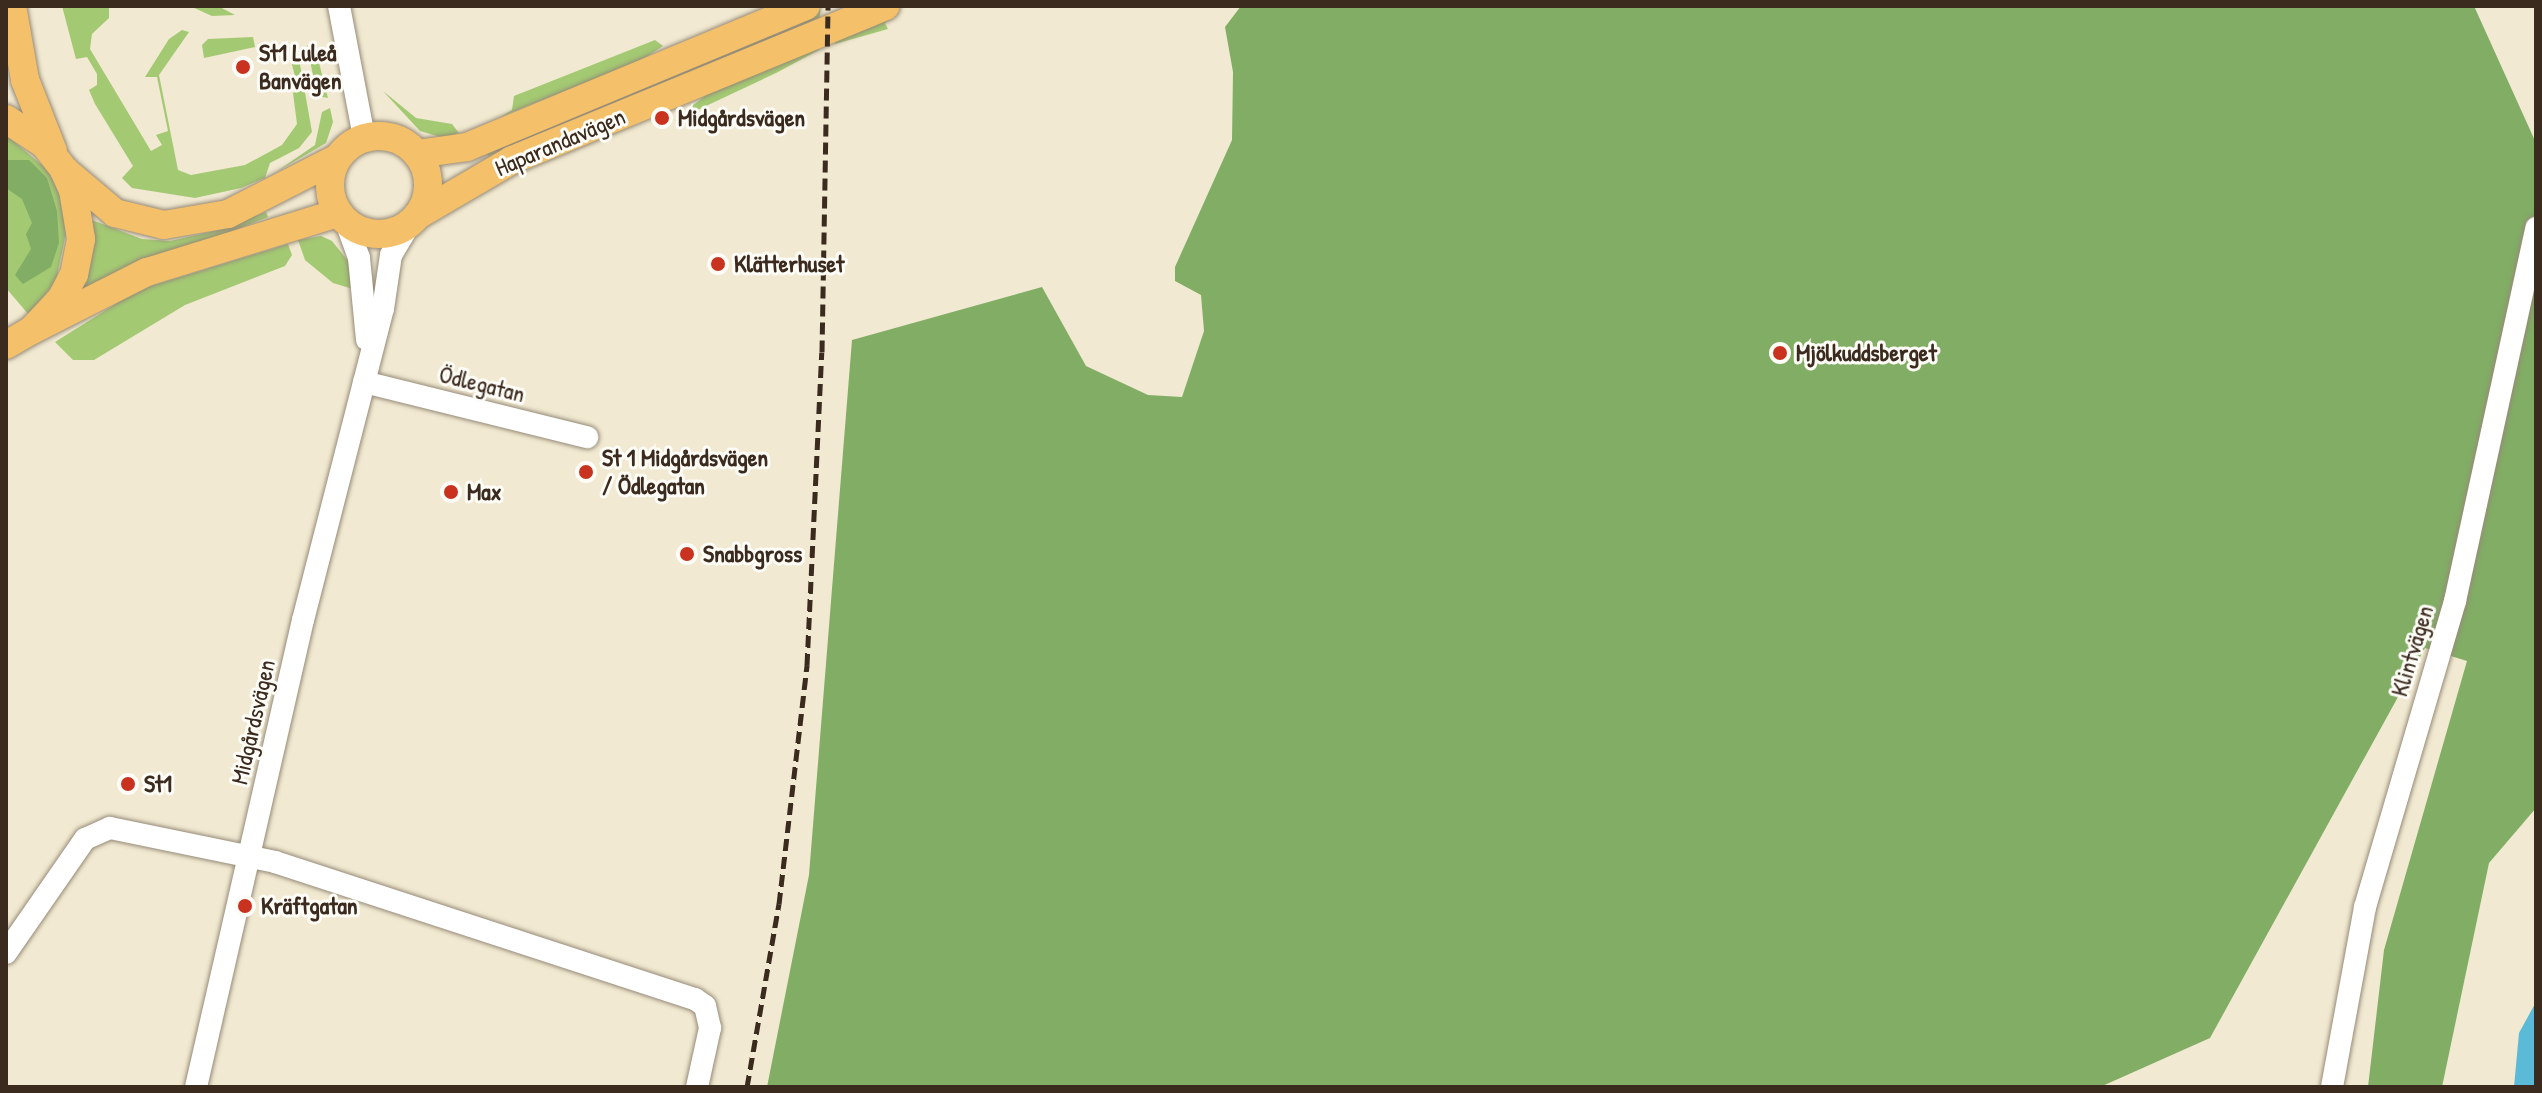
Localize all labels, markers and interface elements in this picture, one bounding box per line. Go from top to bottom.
place label: St1 Luleå Banvägen [259,39,342,95]
marker: St1 Luleå Banvägen [234,58,252,76]
street label: Haparandavägen [491,102,629,182]
place label: Midgårdsvägen [678,104,805,132]
marker: Midgårdsvägen [653,109,671,127]
place label: Klätterhuset [734,250,844,278]
marker: Klätterhuset [709,255,727,273]
place label: Mjölkuddsberget [1796,339,1937,367]
marker: Mjölkuddsberget [1771,344,1789,362]
street label: Ödlegatan [436,359,528,409]
place label: St 1 Midgårdsvägen / Ödlegatan [602,444,768,500]
marker: St 1 Midgårdsvägen / Ödlegatan [577,463,595,481]
place label: Max [467,478,501,506]
marker: Max [442,483,460,501]
place label: Snabbgross [703,540,802,568]
marker: Snabbgross [678,545,696,563]
street label: Klintvägen [2385,602,2439,700]
street label: Midgårdsvägen [225,657,281,787]
place label: St1 [144,770,172,798]
marker: St1 [119,775,137,793]
place label: Kräftgatan [261,892,358,920]
marker: Kräftgatan [236,897,254,915]

